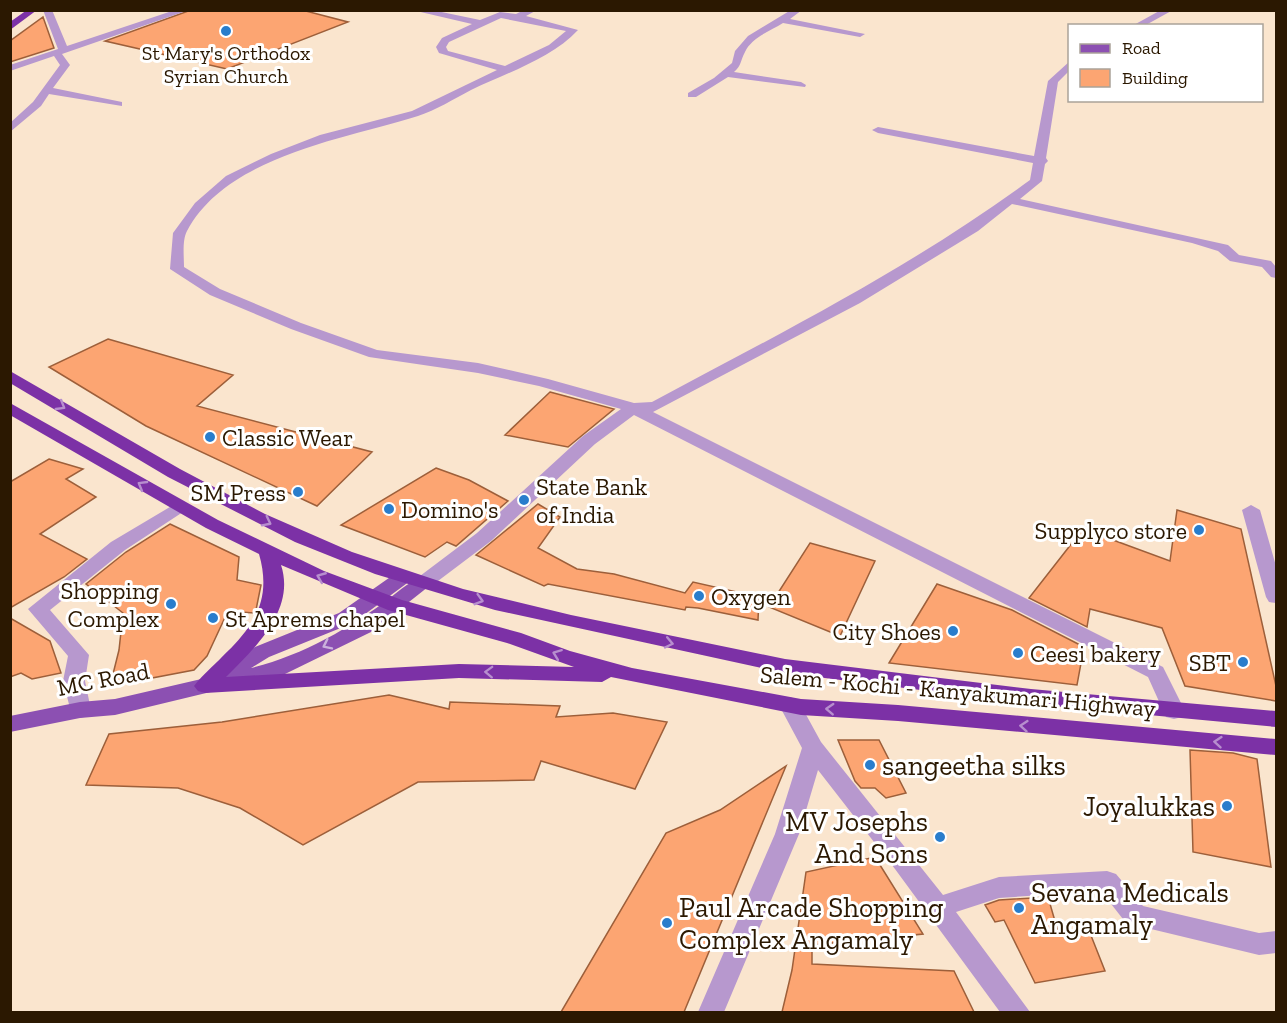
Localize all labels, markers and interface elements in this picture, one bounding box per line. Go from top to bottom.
marker: St Mary's Orthodox Syrian Church [219,24,233,38]
legend [1068,24,1263,102]
text: Road [1122,37,1161,59]
place label: St Mary's Orthodox Syrian Church [142,41,310,88]
text: Building [1122,67,1188,89]
one-way arrow [55,399,65,411]
place label: Classic Wear [222,423,353,452]
marker: Classic Wear [203,430,217,444]
place label: State Bank of India [536,472,648,529]
place label: SM Press [190,478,286,507]
one-way arrow [138,481,148,492]
marker: SM Press [291,485,305,499]
marker: State Bank of India [517,493,531,507]
place label: Domino's [401,495,499,524]
marker: Domino's [382,502,396,516]
one-way arrow [261,515,271,526]
place label: Supplyco store [1034,516,1187,545]
marker: Supplyco store [1192,523,1206,537]
one-way arrow [316,572,327,584]
place label: Shopping Complex [60,576,159,633]
place label: Oxygen [711,582,791,611]
marker: Oxygen [692,589,706,603]
one-way arrow [473,593,484,605]
marker: Shopping Complex [164,597,178,611]
place label: St Aprems chapel [225,604,405,633]
marker: St Aprems chapel [206,611,220,625]
place label: City Shoes [832,617,941,646]
marker: City Shoes [946,624,960,638]
one-way arrow [664,635,674,648]
one-way arrow [323,637,334,649]
place label: Ceesi bakery [1030,639,1162,668]
marker: Ceesi bakery [1011,646,1025,660]
place label: SBT [1189,648,1231,677]
one-way arrow [552,649,563,662]
marker: SBT [1236,655,1250,669]
street label: MC Road [54,656,152,702]
street label: Salem - Kochi - Kanyakumari Highway [759,659,1158,723]
one-way arrow [485,665,494,678]
one-way arrow [825,703,834,716]
one-way arrow [1019,720,1028,733]
one-way arrow [1214,736,1223,749]
place label: sangeetha silks [882,749,1066,782]
marker: sangeetha silks [863,758,877,772]
place label: Joyalukkas [1083,790,1215,823]
marker: Joyalukkas [1220,799,1234,813]
place label: MV Josephs And Sons [785,805,928,870]
marker: MV Josephs And Sons [933,830,947,844]
place label: Sevana Medicals Angamaly [1031,876,1229,941]
place label: Paul Arcade Shopping Complex Angamaly [679,891,943,956]
marker: Sevana Medicals Angamaly [1012,901,1026,915]
marker: Paul Arcade Shopping Complex Angamaly [660,916,674,930]

